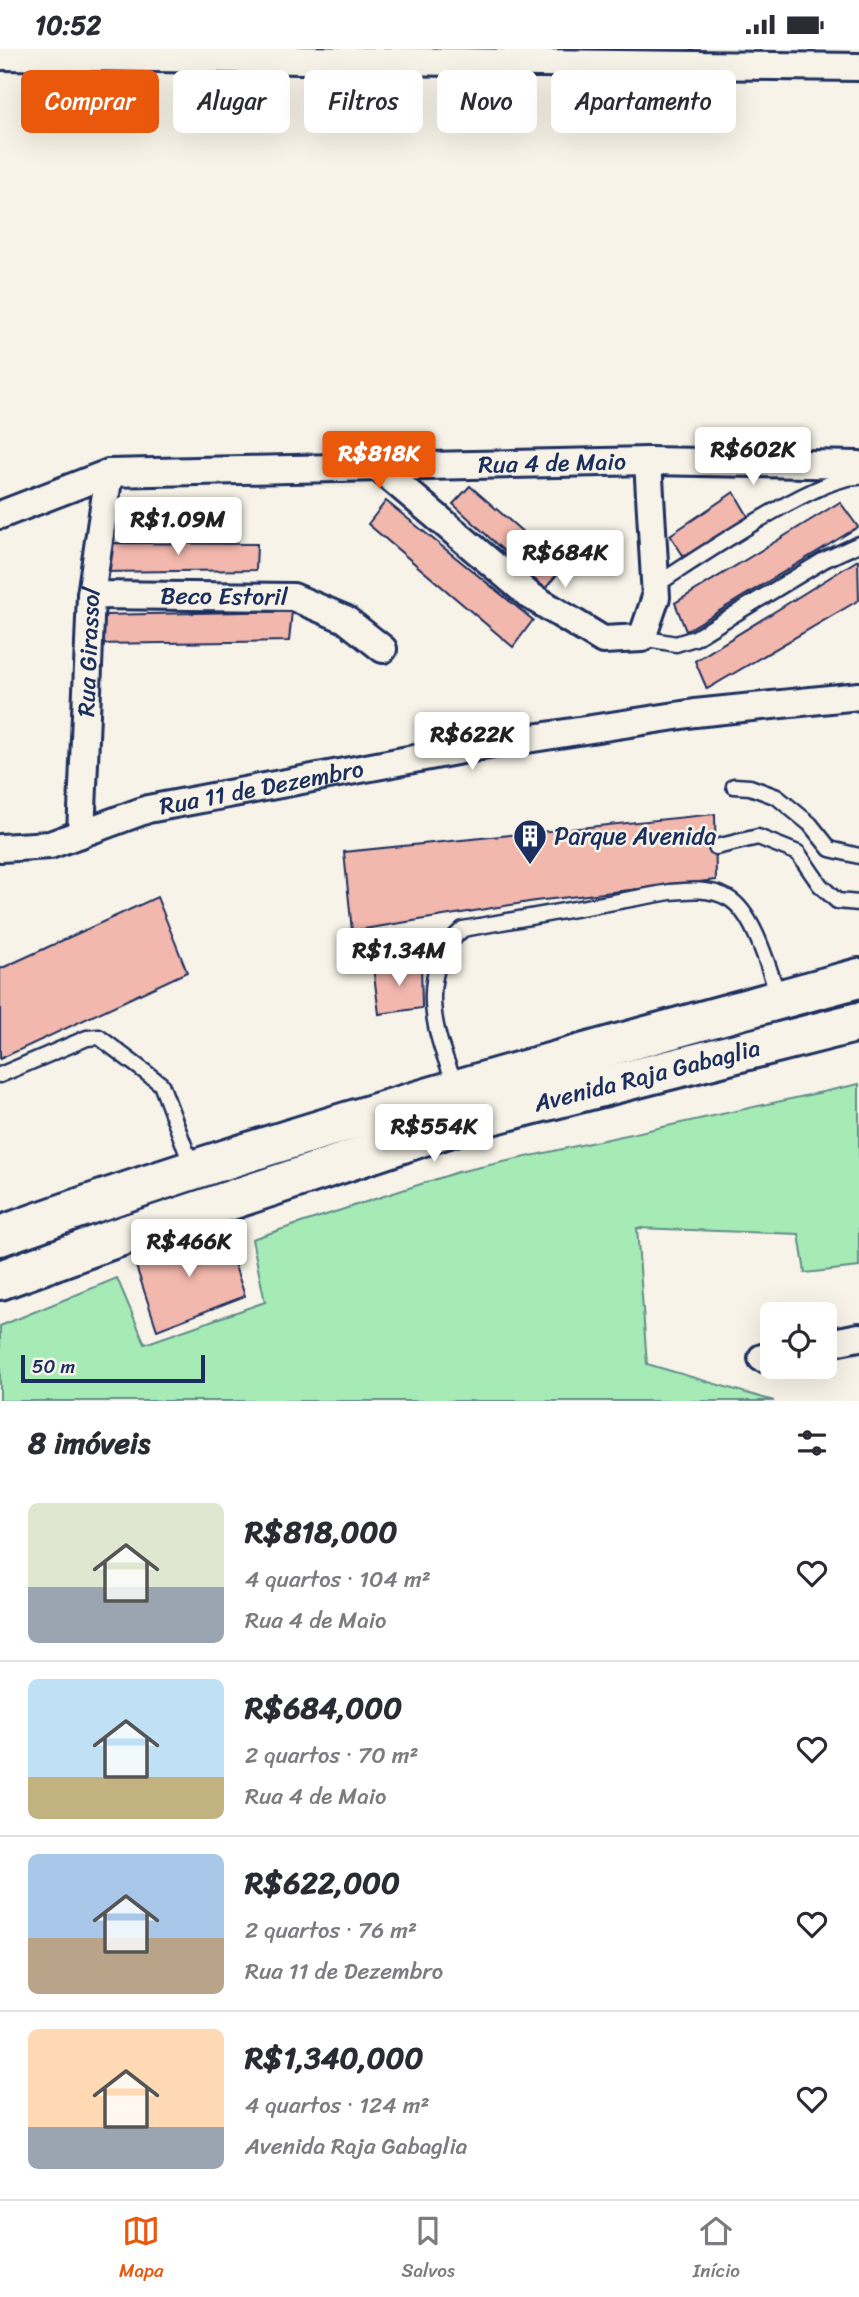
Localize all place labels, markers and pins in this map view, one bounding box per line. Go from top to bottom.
pin: R$602K [696,427,810,487]
pin: R$818K [322,431,436,491]
pin: R$1.09M [113,497,243,557]
pin: R$684K [508,531,622,590]
pin: R$622K [415,713,529,772]
place label: Parque Avenida [554,815,716,857]
building icon: Parque Avenida [511,817,549,866]
pin: R$1.34M [334,929,464,988]
pin: R$554K [377,1105,491,1164]
pin: R$466K [132,1219,246,1279]

